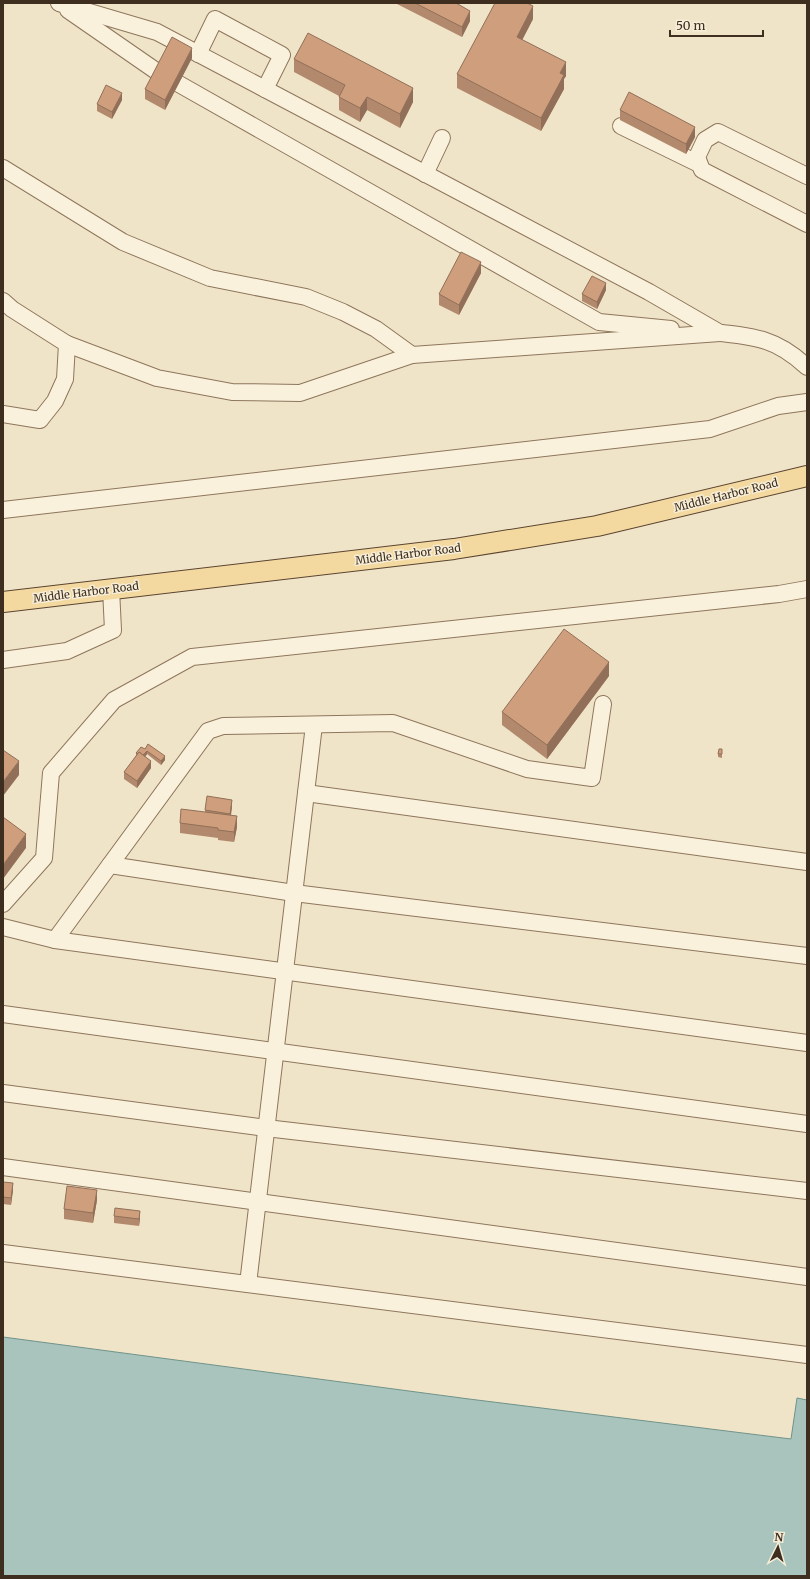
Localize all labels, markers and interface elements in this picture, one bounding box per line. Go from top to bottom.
scale bar [670,12,763,38]
text: 50 m [676,18,705,33]
street label: Middle Harbor Road [673,475,780,515]
street label: Middle Harbor Road [354,541,462,567]
street label: Middle Harbor Road [32,579,140,605]
north arrow [758,1527,798,1567]
text: N [774,1530,784,1544]

